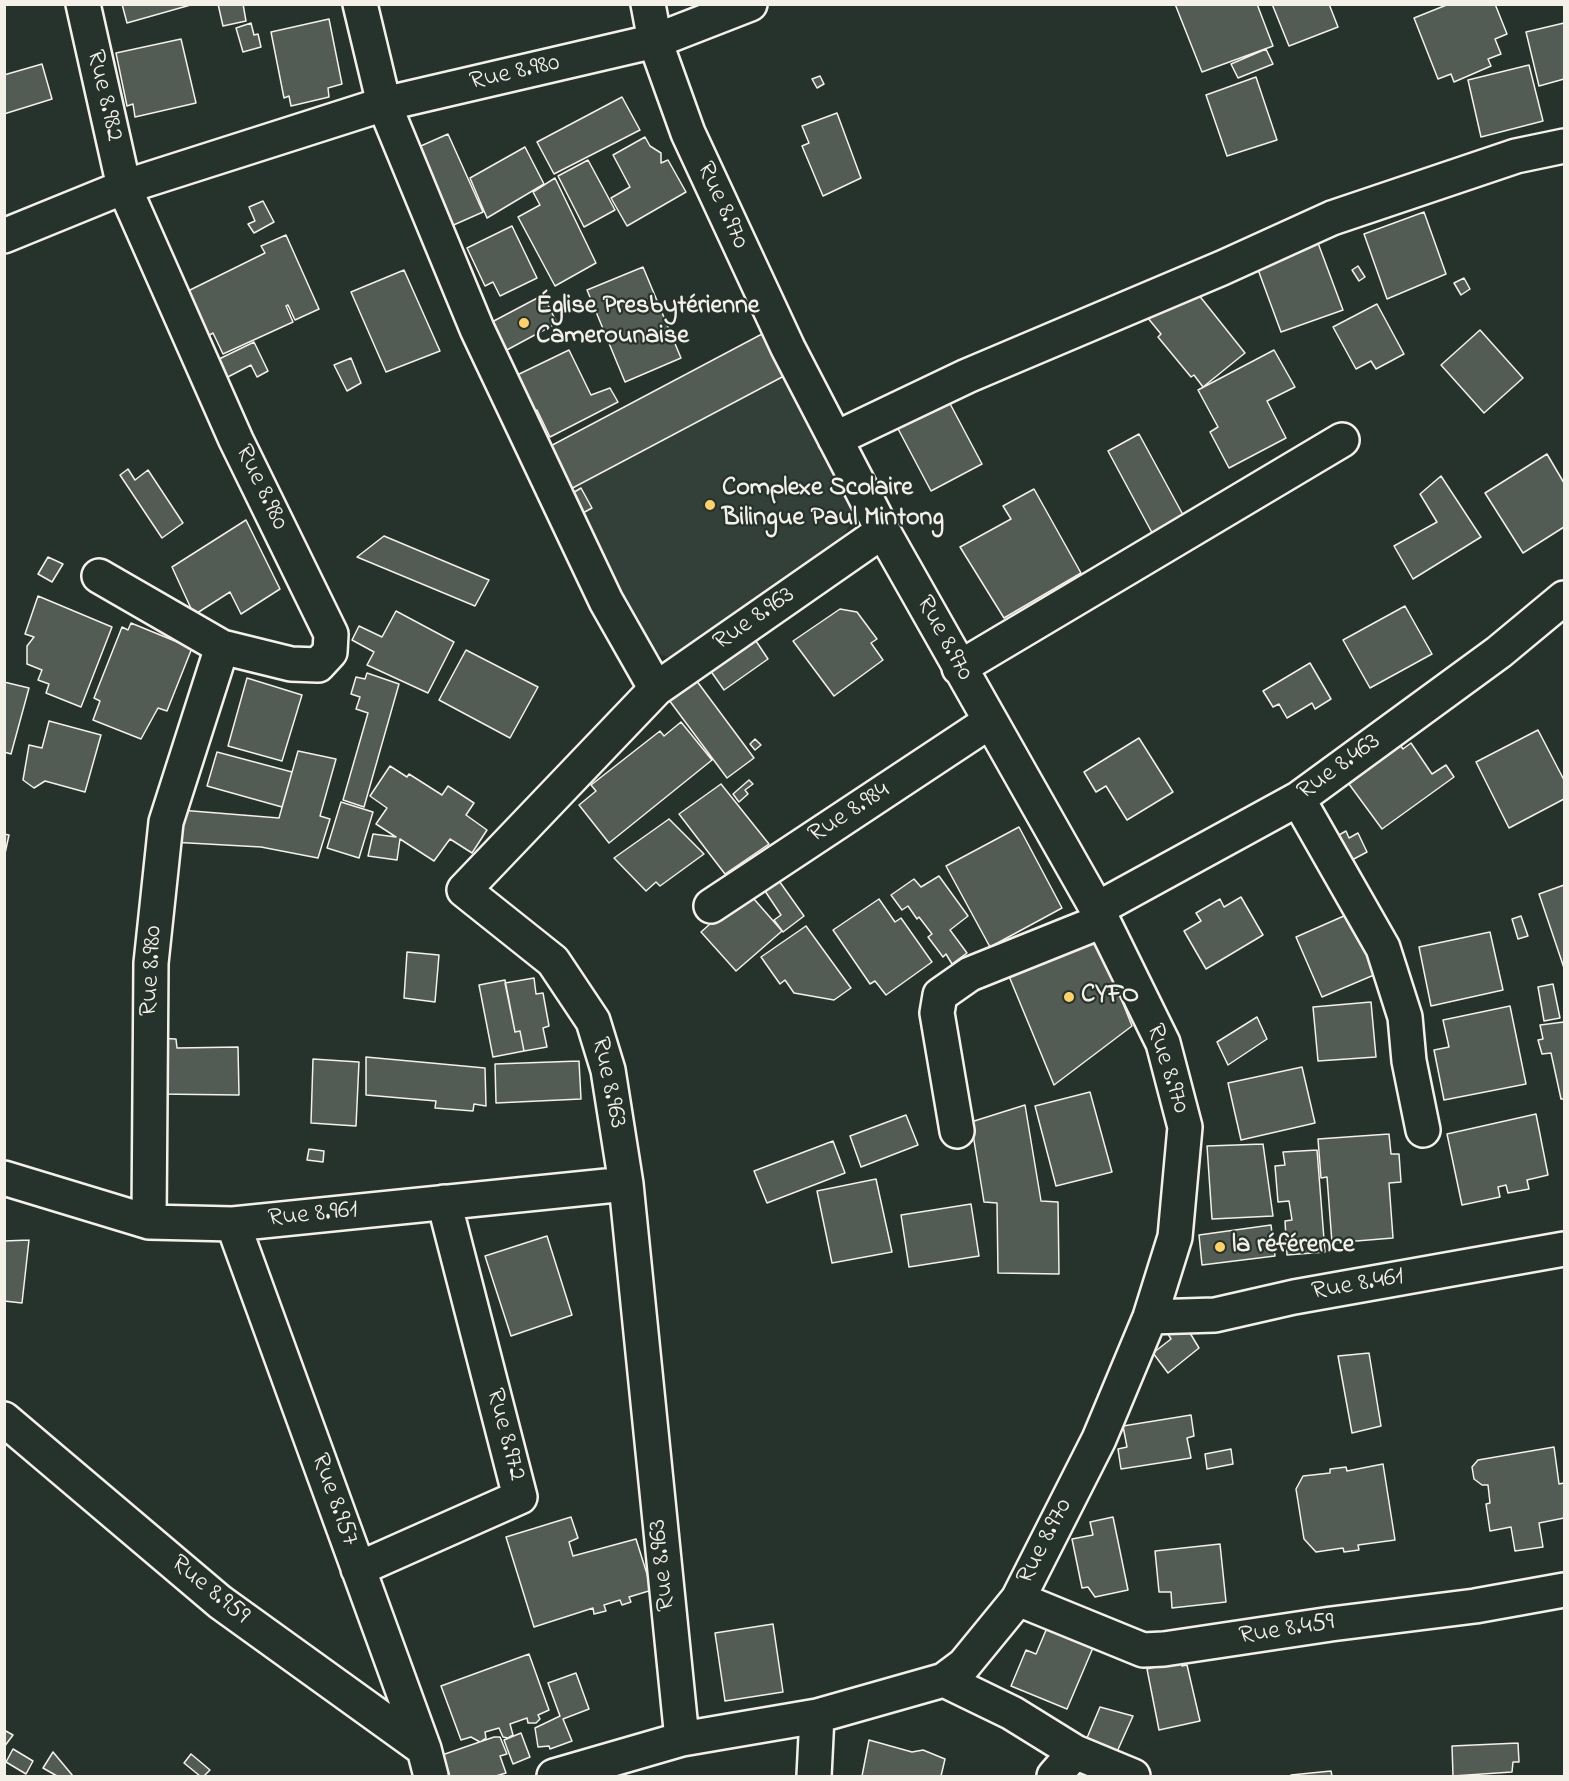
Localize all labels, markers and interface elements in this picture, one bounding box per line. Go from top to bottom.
street label: Rue 8.982 [77,47,129,145]
street label: Rue 8.980 [467,49,563,99]
street label: Rue 8.970 [687,158,755,254]
place label: Église Presbytérienne Camerounaise [536,292,760,354]
marker: Église Presbytérienne Camerounaise [517,316,531,330]
street label: Rue 8.980 [226,440,294,536]
place label: Complexe Scolaire Bilingue Paul Mintong [722,474,944,536]
marker: Complexe Scolaire Bilingue Paul Mintong [703,498,717,512]
street label: Rue 8.963 [708,581,802,659]
street label: Rue 8.970 [907,591,979,687]
street label: Rue 8.463 [1292,727,1388,809]
street label: Rue 8.984 [803,776,897,852]
street label: Rue 8.980 [135,925,171,1017]
place label: CYFO [1081,981,1139,1013]
marker: CYFO [1062,990,1076,1004]
street label: Rue 8.970 [1137,1020,1195,1118]
street label: Rue 8.963 [582,1035,632,1131]
street label: Rue 8.961 [267,1196,359,1236]
place label: la référence [1232,1231,1354,1263]
marker: la référence [1213,1240,1227,1254]
street label: Rue 8.461 [1310,1263,1406,1309]
street label: Rue 8.972 [477,1386,531,1484]
street label: Rue 8.957 [302,1450,364,1550]
street label: Rue 8.970 [1011,1494,1081,1590]
street label: Rue 8.963 [644,1517,684,1613]
street label: Rue 8.959 [163,1550,255,1632]
street label: Rue 8.459 [1237,1608,1337,1654]

